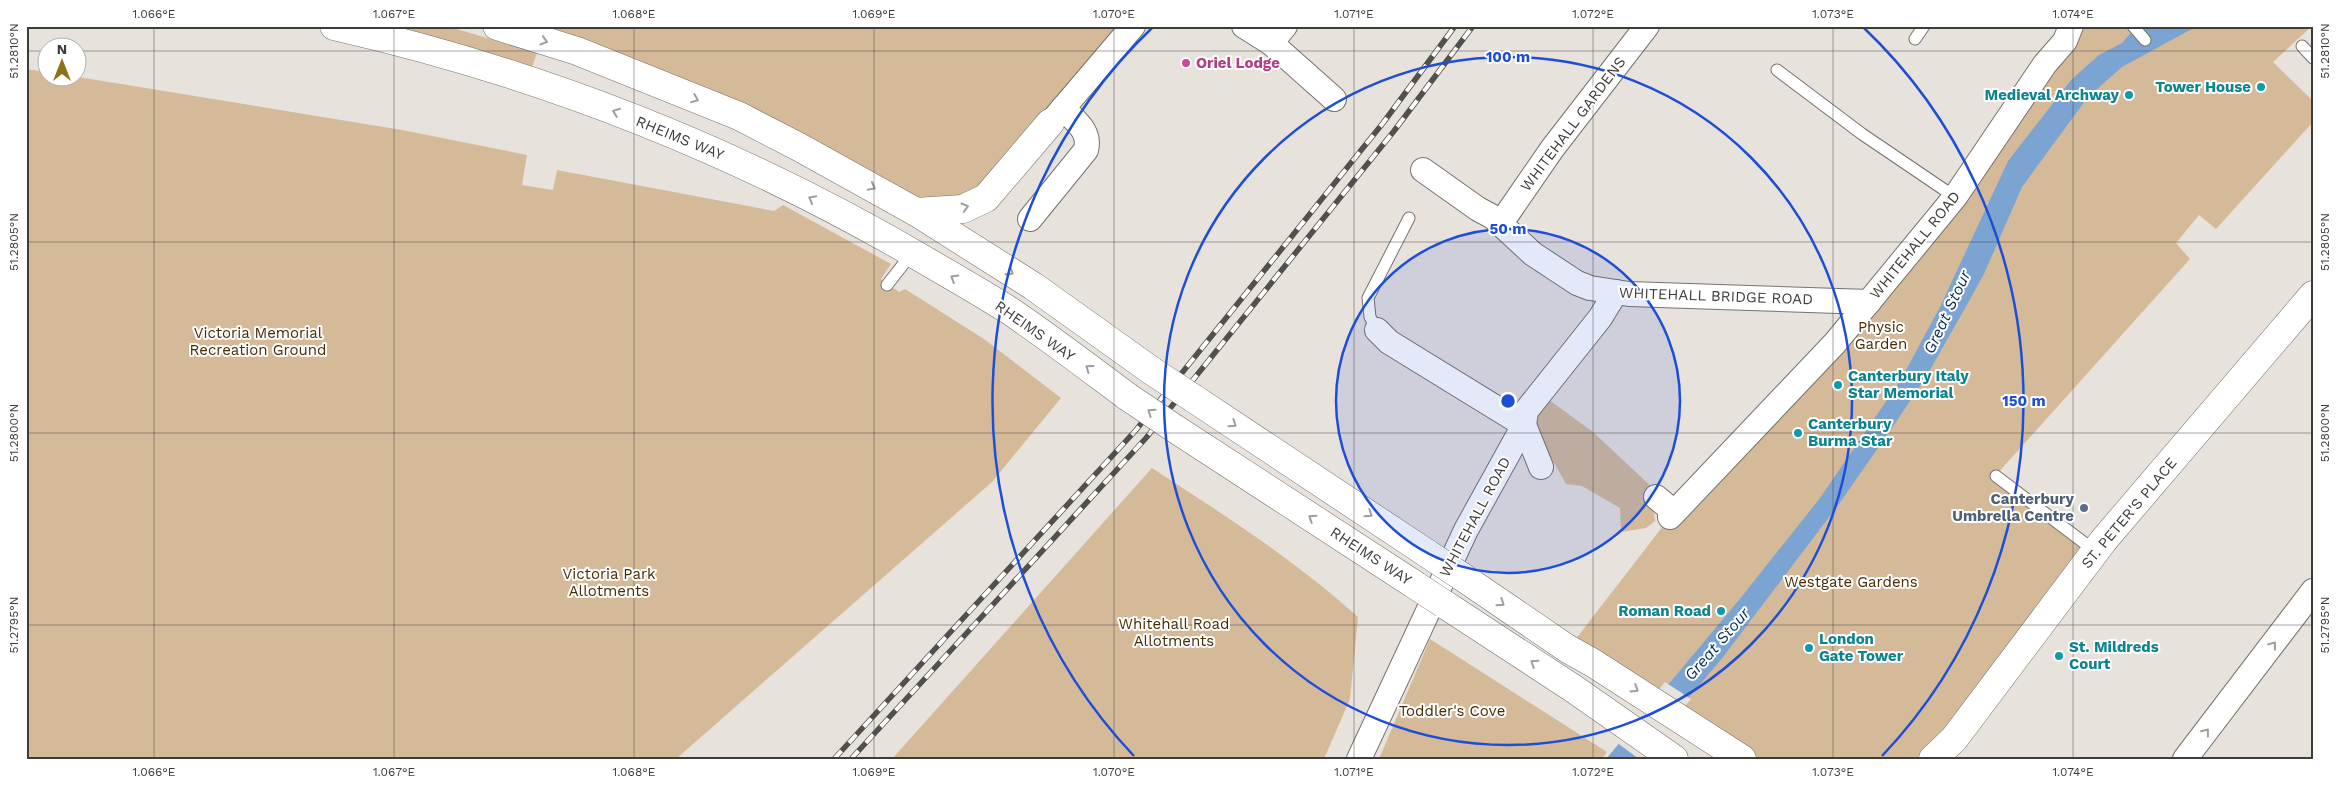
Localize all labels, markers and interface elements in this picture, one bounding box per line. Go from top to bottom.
text: 1.066°E [133,7,176,21]
text: 1.067°E [373,7,415,21]
text: 1.068°E [613,7,656,21]
text: 1.069°E [853,7,896,21]
text: 1.070°E [1093,7,1135,21]
text: 1.071°E [1334,7,1374,21]
text: 1.072°E [1572,7,1614,21]
text: 1.073°E [1812,7,1854,21]
text: 1.074°E [2052,7,2094,21]
text: 51.2810°N [7,23,21,79]
text: 51.2810°N [2318,23,2332,79]
one-way arrow [539,35,547,45]
north arrow [38,38,88,88]
text: N [57,41,67,57]
text: 100 m [1486,48,1530,66]
street label: WHITEHALL GARDENS [1517,53,1629,195]
place label: Oriel Lodge [1196,54,1280,72]
marker: Oriel Lodge [1180,57,1192,69]
place label: Tower House [2155,78,2251,96]
marker: Tower House [2255,81,2267,93]
place label: Medieval Archway [1985,86,2120,104]
marker: Medieval Archway [2123,89,2135,101]
one-way arrow [690,93,699,103]
one-way arrow [612,108,620,118]
street label: RHEIMS WAY [633,112,727,164]
one-way arrow [866,181,875,191]
street label: WHITEHALL ROAD [1866,187,1964,303]
one-way arrow [808,195,817,205]
one-way arrow [960,203,968,213]
text: 51.2805°N [7,213,21,271]
text: 51.2805°N [2318,213,2332,271]
text: 50 m [1490,220,1526,238]
one-way arrow [1005,266,1014,275]
water label: Great Stour [1919,267,1975,357]
one-way arrow [951,274,960,284]
street label: WHITEHALL BRIDGE ROAD [1619,284,1813,308]
street label: RHEIMS WAY [992,297,1079,365]
park label: Physic Garden [1855,318,1907,353]
park label: Victoria Memorial Recreation Ground [190,324,326,359]
one-way arrow [1085,365,1095,374]
place label: Canterbury Italy Star Memorial [1848,367,1969,402]
marker: Canterbury Italy Star Memorial [1832,379,1844,391]
centre of rings [1499,392,1517,410]
text: 150 m [2002,392,2046,410]
text: 51.2800°N [7,404,21,462]
text: 51.2800°N [2318,404,2332,462]
one-way arrow [1148,409,1157,418]
place label: Canterbury Burma Star [1808,415,1893,450]
one-way arrow [1228,418,1237,428]
marker: Canterbury Burma Star [1792,427,1804,439]
street label: WHITEHALL ROAD [1436,454,1514,580]
street label: ST. PETER'S PLACE [2077,454,2181,572]
place label: Canterbury Umbrella Centre [1952,490,2075,525]
marker: Canterbury Umbrella Centre [2078,502,2090,514]
one-way arrow [1363,508,1372,518]
one-way arrow [1309,515,1318,524]
street label: RHEIMS WAY [1327,523,1415,589]
park label: Victoria Park Allotments [562,565,656,600]
park label: Westgate Gardens [1784,573,1918,591]
text: 51.2795°N [7,596,21,654]
text: 51.2795°N [2318,596,2332,654]
one-way arrow [1495,597,1505,606]
place label: Roman Road [1618,602,1711,620]
water label: Great Stour [1680,603,1754,684]
marker: Roman Road [1715,605,1727,617]
park label: Whitehall Road Allotments [1119,615,1229,650]
place label: London Gate Tower [1819,630,1904,665]
place label: St. Mildreds Court [2069,638,2159,673]
marker: London Gate Tower [1803,642,1815,654]
one-way arrow [2267,642,2275,651]
marker: St. Mildreds Court [2053,650,2065,662]
one-way arrow [1530,659,1539,669]
one-way arrow [1629,683,1638,692]
park label: Toddler's Cove [1399,702,1505,720]
one-way arrow [2200,728,2209,737]
text: 1.066°E [133,765,176,779]
text: 1.067°E [373,765,415,779]
text: 1.068°E [613,765,656,779]
text: 1.069°E [853,765,896,779]
text: 1.070°E [1093,765,1135,779]
text: 1.071°E [1334,765,1374,779]
text: 1.072°E [1572,765,1614,779]
text: 1.073°E [1812,765,1854,779]
text: 1.074°E [2052,765,2094,779]

